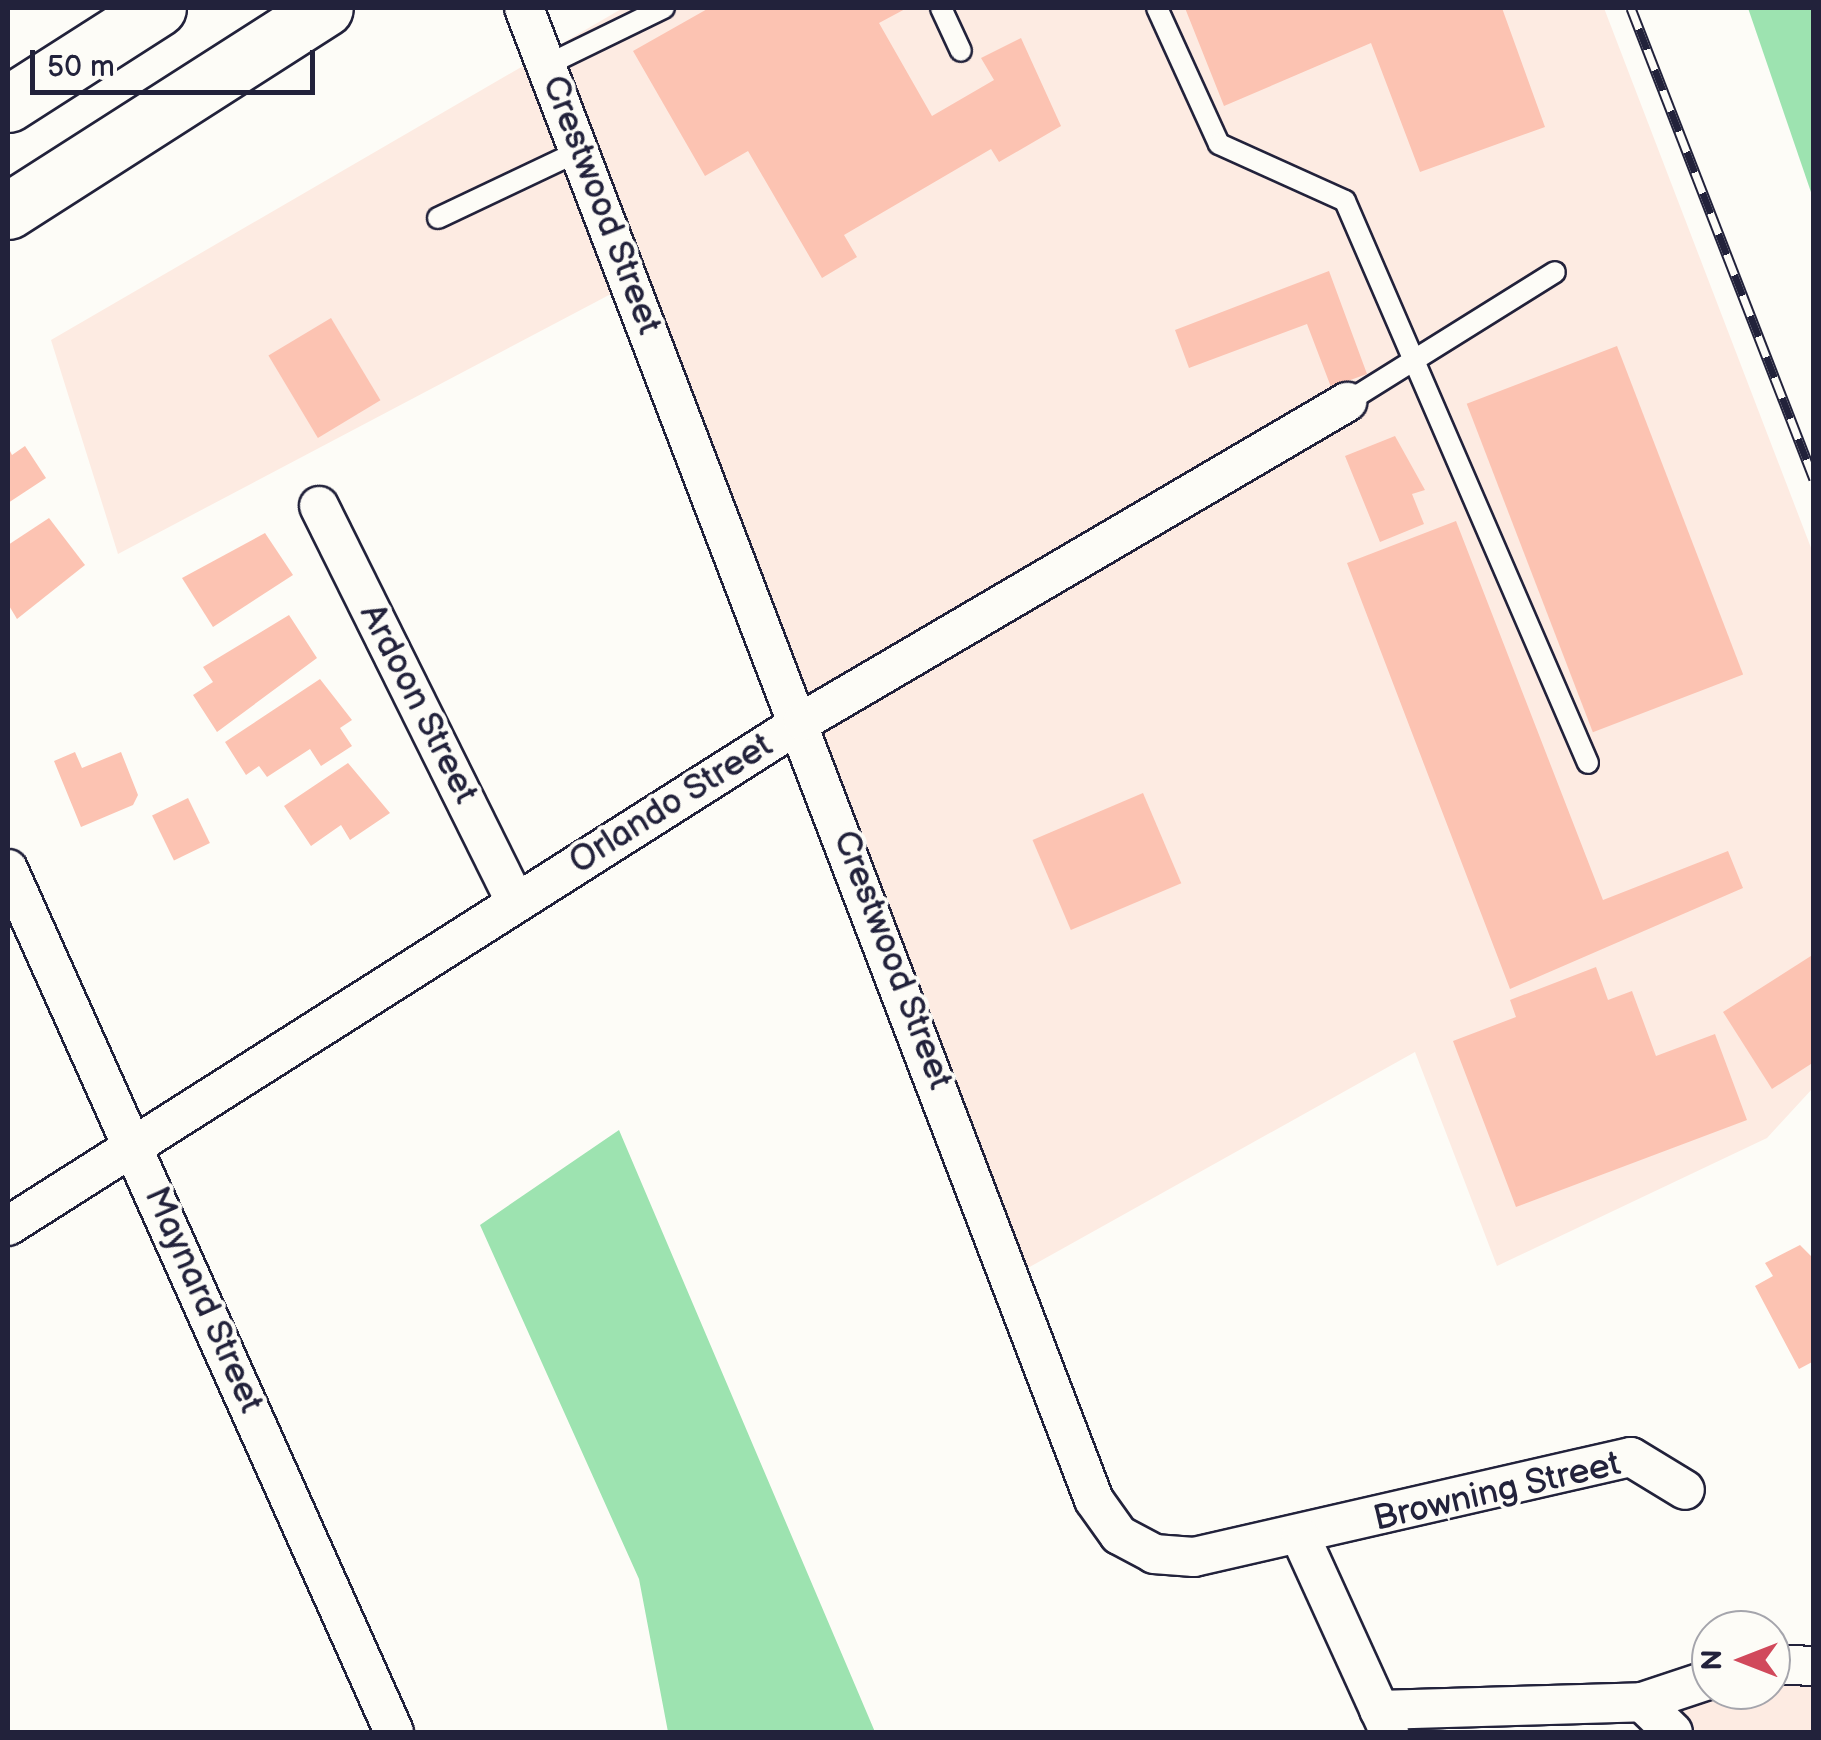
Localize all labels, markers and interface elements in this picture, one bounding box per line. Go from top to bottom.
scale bar [35,30,320,92]
text: 50 m [47,49,115,85]
street label: Crestwood Street [532,69,670,341]
street label: Ardoon Street [350,597,486,811]
street label: Orlando Street [562,725,780,883]
street label: Crestwood Street [823,824,961,1096]
street label: Maynard Street [134,1180,272,1420]
street label: Browning Street [1369,1443,1625,1541]
north arrow [1691,1610,1791,1710]
text: N [1696,1649,1729,1671]

